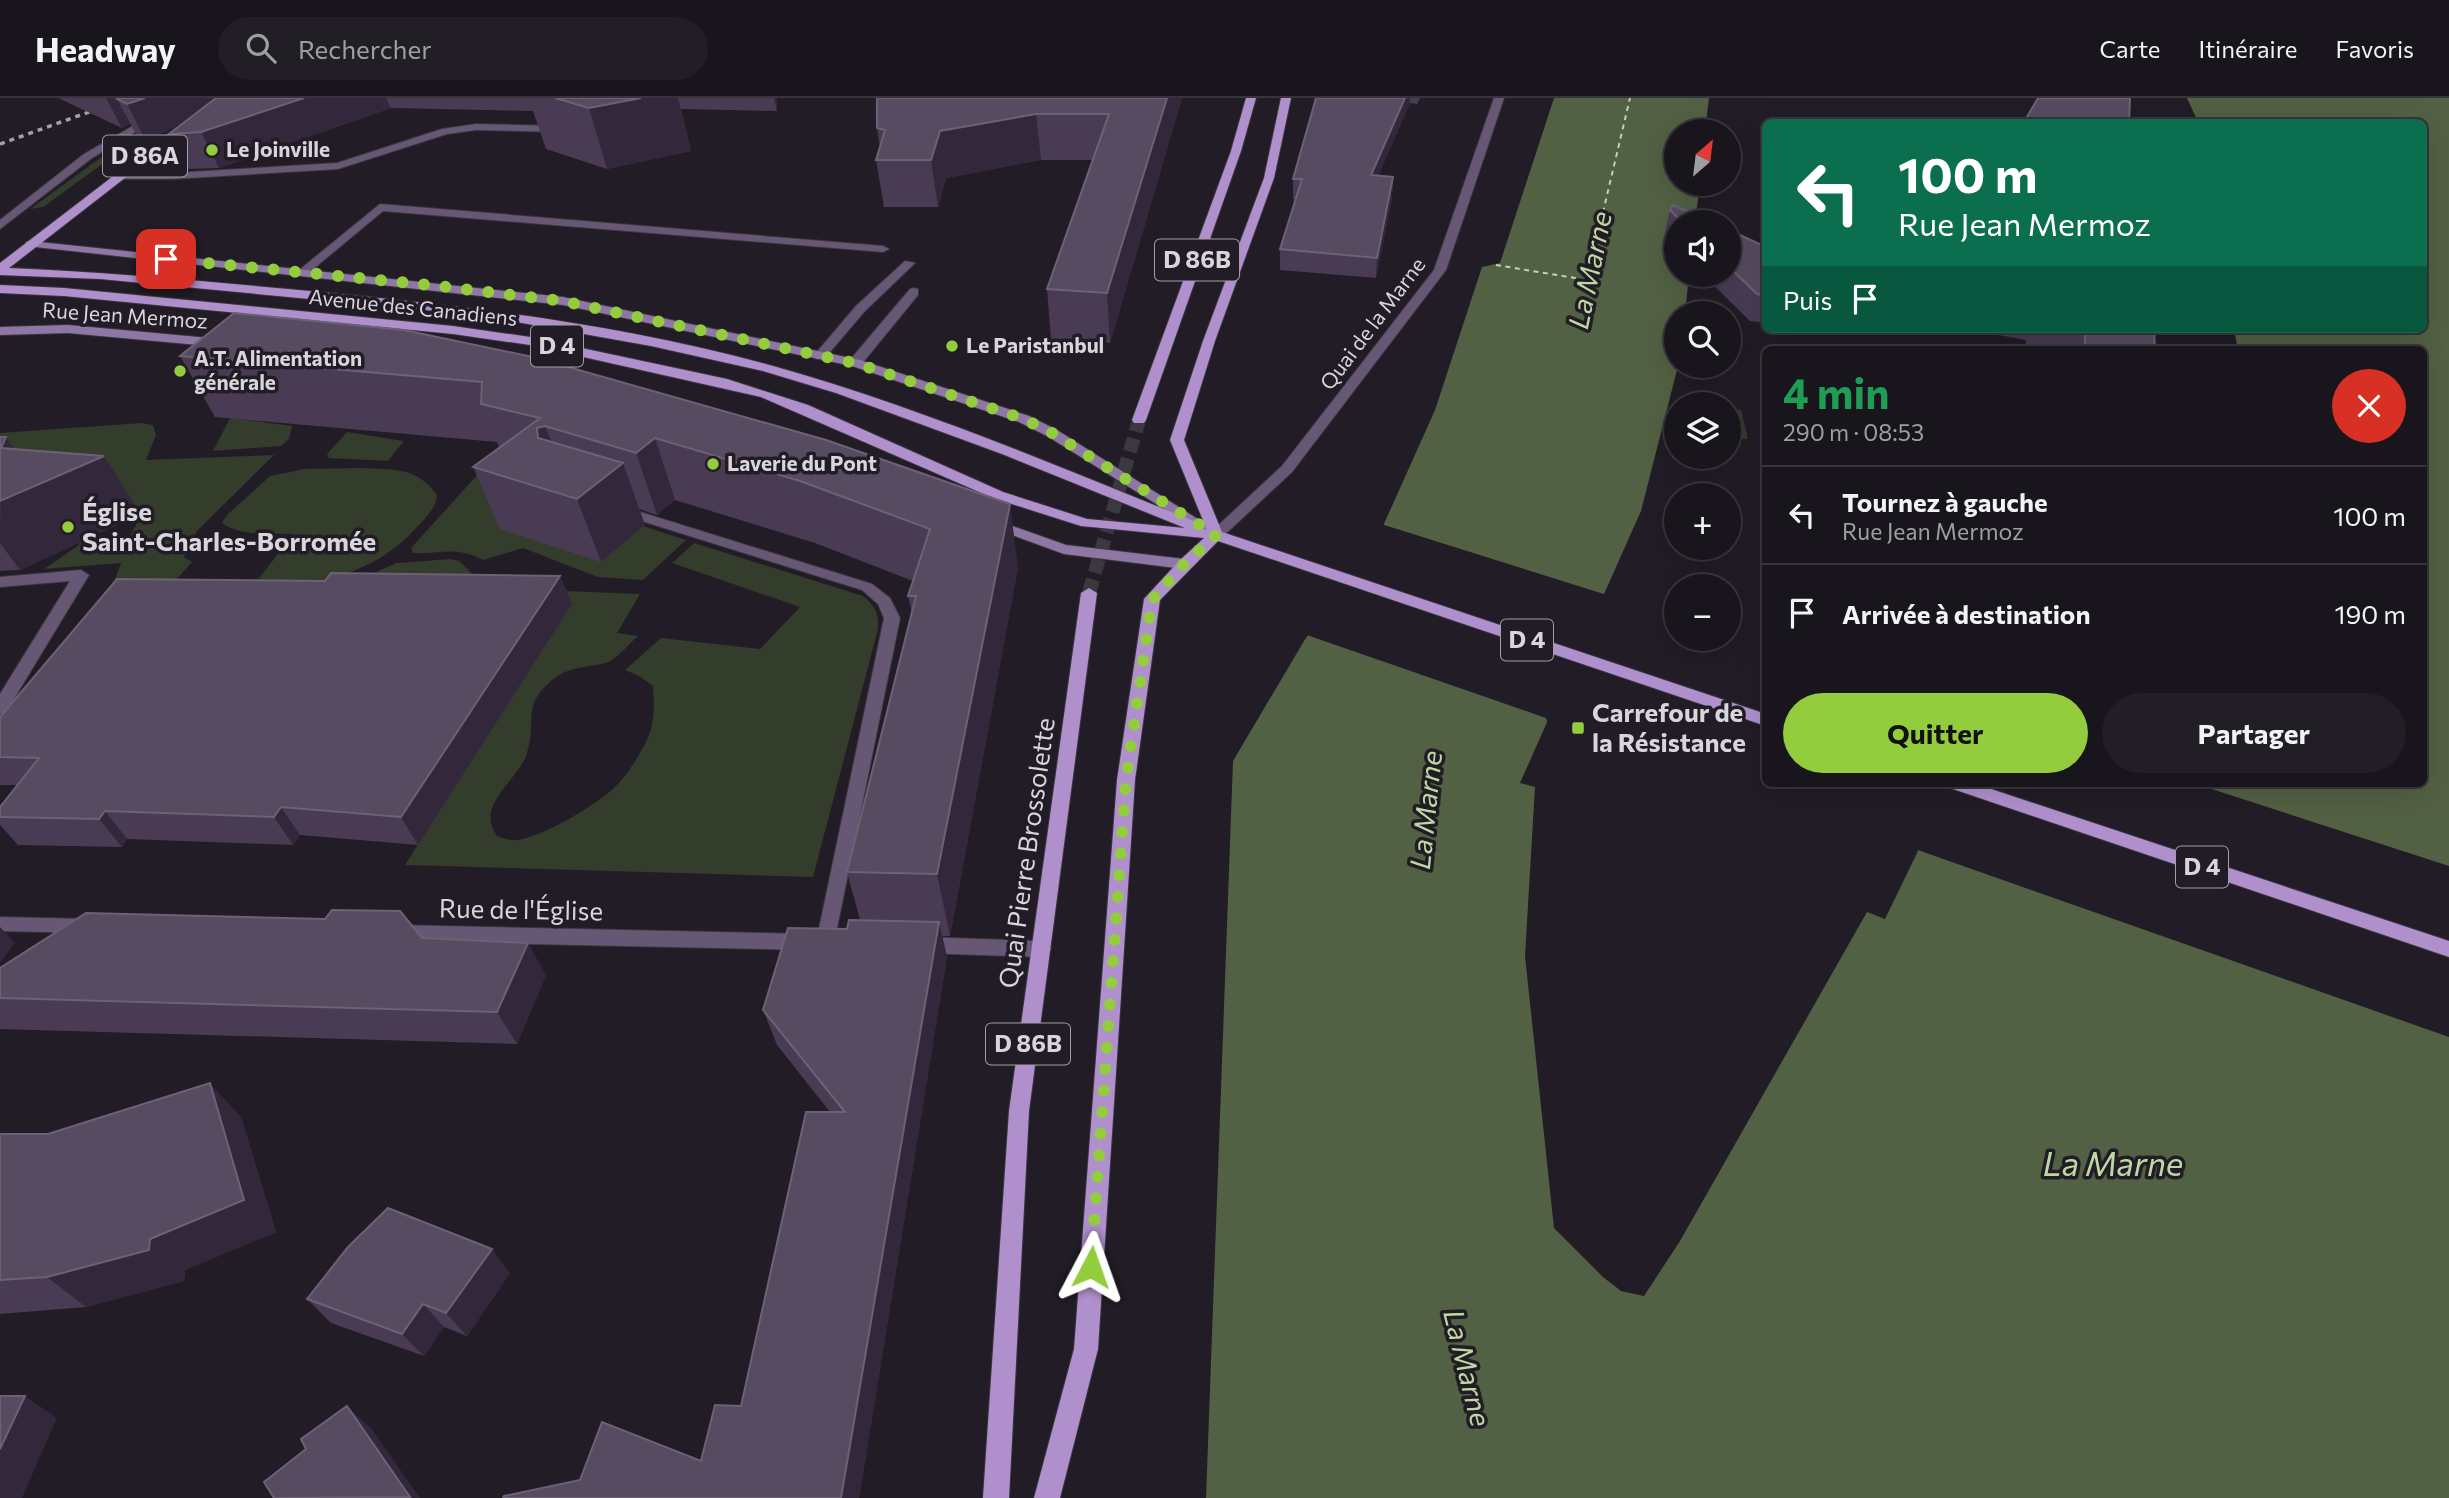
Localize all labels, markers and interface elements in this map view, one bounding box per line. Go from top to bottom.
search box [218,17,708,80]
text: Headway [35,28,176,69]
icon: search [242,29,280,67]
text: Rechercher [298,33,432,64]
text: Carte [2100,34,2161,63]
text: Itinéraire [2199,34,2298,63]
text: Favoris [2336,34,2414,63]
north arrow [1664,119,1741,196]
map controls [1664,119,1741,651]
road number: D 86A [103,136,187,176]
place label: Le Joinville [226,136,330,161]
marker: Le Joinville [204,142,220,158]
text: 100 m [1898,143,2037,203]
icon: left [1783,147,1874,238]
text: Rue Jean Mermoz [1898,203,2151,243]
water label: La Marne [1560,208,1618,332]
button: sound [1664,210,1741,287]
pin [136,229,196,289]
icon: arrive [147,240,185,278]
road number: D 86B [1155,240,1239,280]
street label: Quai de la Marne [1314,252,1430,394]
icon: arrive [1846,280,1884,318]
street label: Avenue des Canadiens [308,283,519,330]
text: Puis [1783,284,1832,315]
street label: Rue Jean Mermoz [42,296,209,333]
button: search [1664,301,1741,378]
road number: D 4 [531,326,583,366]
place label: Le Paristanbul [966,332,1104,357]
marker: Le Paristanbul [944,338,960,354]
place label: A.T. Alimentation générale [194,345,362,394]
marker: A.T. Alimentation générale [172,363,188,379]
text: 4 min [1783,366,1889,418]
button: close [2332,369,2406,443]
button: layers [1664,392,1741,469]
text: 290 m · 08:53 [1783,418,1924,446]
place label: Laverie du Pont [727,450,877,475]
marker: Laverie du Pont [705,456,721,472]
button: + [1664,483,1741,560]
text: Tournez à gauche [1842,486,2048,517]
place label: Église Saint-Charles-Borromée [82,495,376,556]
icon: left [1783,496,1821,534]
text: 100 m [2333,500,2406,531]
text: Rue Jean Mermoz [1842,517,2024,545]
marker: Église Saint-Charles-Borromée [60,519,76,535]
button: − [1664,574,1741,651]
icon: arrive [1783,594,1821,632]
text: Arrivée à destination [1842,598,2090,629]
text: 190 m [2334,598,2406,629]
road number: D 4 [1501,620,1553,660]
button: Quitter [1783,693,2088,773]
button: Partager [2102,693,2406,773]
place label: Carrefour de la Résistance [1592,696,1746,757]
street label: Quai Pierre Brossolette [991,716,1060,990]
marker: Carrefour de la Résistance [1570,720,1586,736]
water label: La Marne [1402,749,1448,871]
road number: D 4 [2176,846,2228,888]
street label: Rue de l'Église [439,892,603,925]
road number: D 86B [986,1024,1070,1064]
water label: La Marne [2043,1142,2183,1183]
position arrow [1054,1230,1128,1304]
water label: La Marne [1437,1306,1499,1430]

